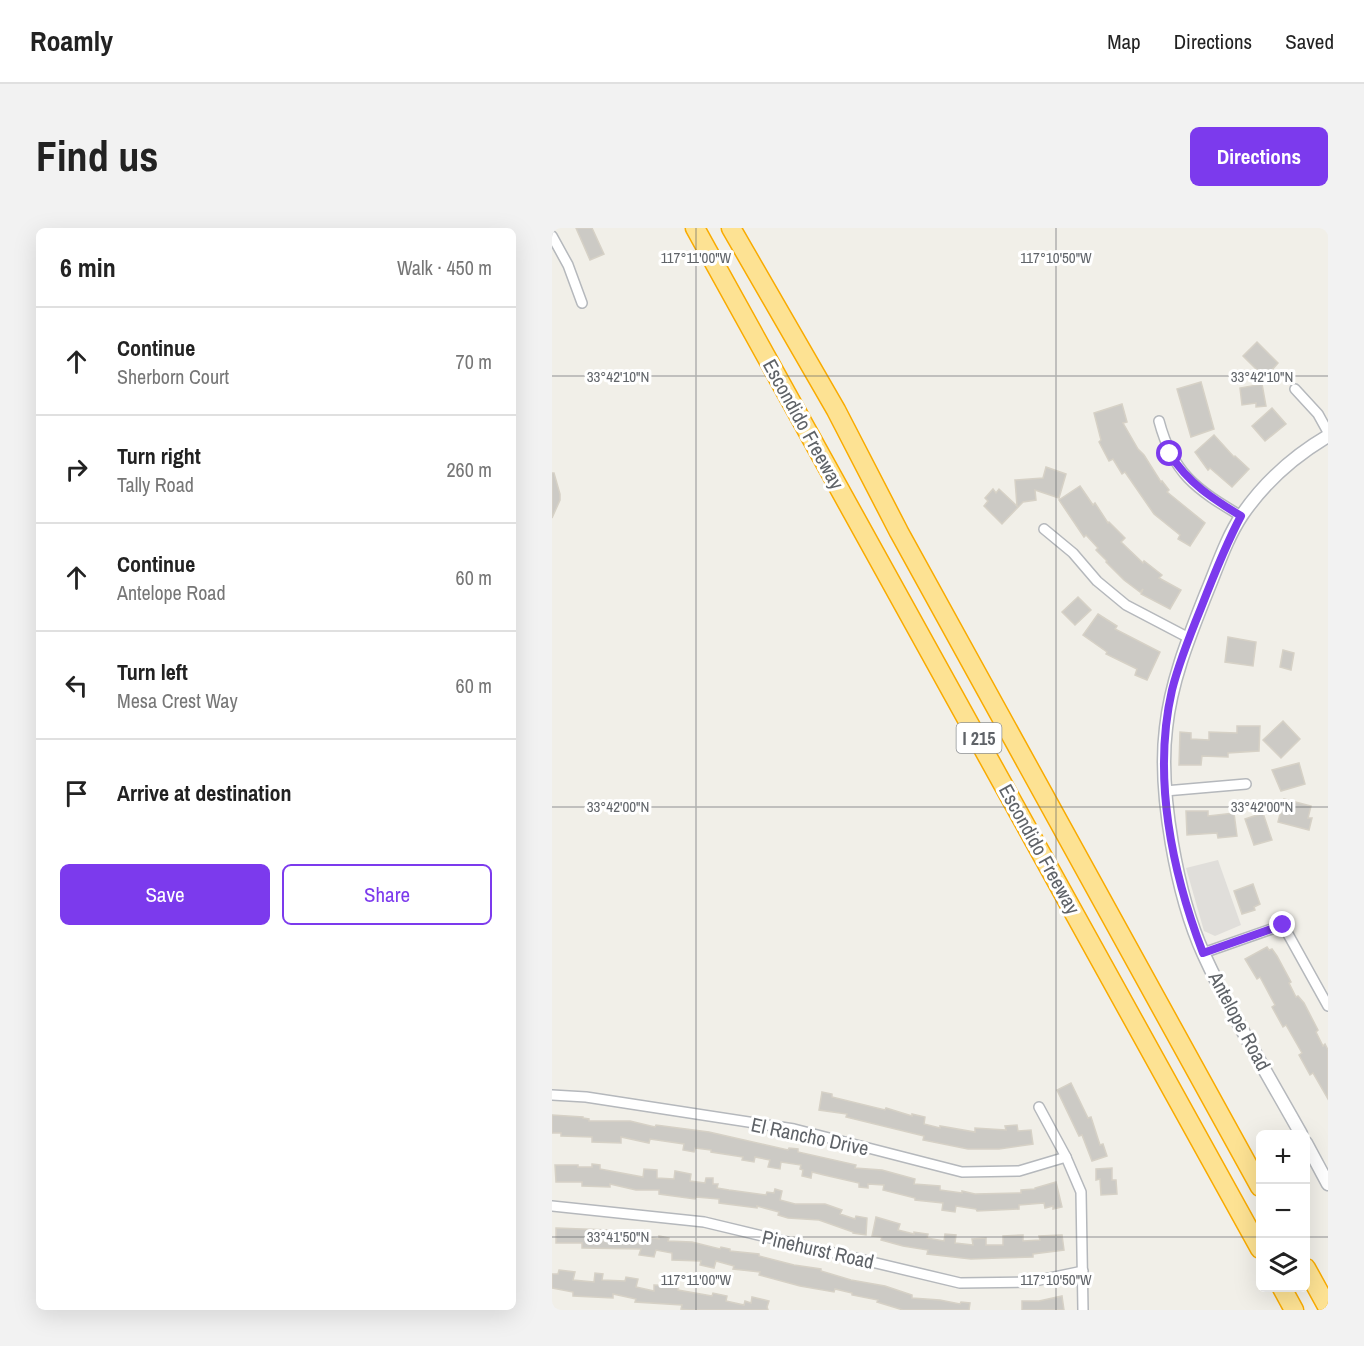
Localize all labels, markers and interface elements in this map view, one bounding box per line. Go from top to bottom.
text: Roamly [30,22,113,60]
text: Map [1107,27,1141,56]
text: Directions [1174,27,1252,56]
text: Saved [1285,27,1334,56]
button: Directions [1190,127,1328,186]
text: Find us [36,128,158,184]
text: 117°11'00"W [661,247,732,268]
text: 117°10'50"W [1020,247,1092,268]
text: 6 min [60,250,116,285]
text: Walk · 450 m [397,254,492,281]
text: Continue [117,333,195,363]
icon: ahead [60,345,93,378]
text: 70 m [456,348,492,375]
street label: Escondido Freeway [757,354,851,495]
text: Sherborn Court [117,363,229,390]
text: 33°42'10"N [587,366,649,387]
text: 33°42'10"N [1231,366,1293,387]
route start [1156,440,1182,466]
text: Turn right [117,441,201,471]
icon: right [60,453,93,486]
text: 260 m [446,456,492,483]
text: Tally Road [117,471,194,498]
text: Continue [117,549,195,579]
icon: ahead [60,561,93,594]
text: 60 m [456,564,492,591]
text: Antelope Road [117,579,226,606]
text: Turn left [117,657,188,687]
icon: left [60,669,93,702]
text: 60 m [456,672,492,699]
text: Mesa Crest Way [117,687,238,714]
road number: I 215 [956,723,1002,753]
icon: arrive [60,777,93,810]
text: Arrive at destination [117,778,291,808]
street label: Escondido Freeway [993,779,1087,920]
text: 33°42'00"N [587,796,649,817]
text: 33°42'00"N [1231,796,1293,817]
button: Save [60,864,270,925]
button: Share [282,864,492,925]
route end [1269,911,1295,937]
street label: Antelope Road [1202,966,1277,1075]
street label: El Rancho Drive [749,1110,871,1162]
map controls [1256,1130,1310,1292]
button: + [1256,1130,1310,1184]
button: − [1256,1184,1310,1238]
street label: Pinehurst Road [759,1223,877,1275]
text: 33°41'50"N [587,1226,649,1247]
button: layers [1256,1238,1310,1292]
text: 117°11'00"W [661,1269,732,1290]
text: 117°10'50"W [1020,1269,1092,1290]

